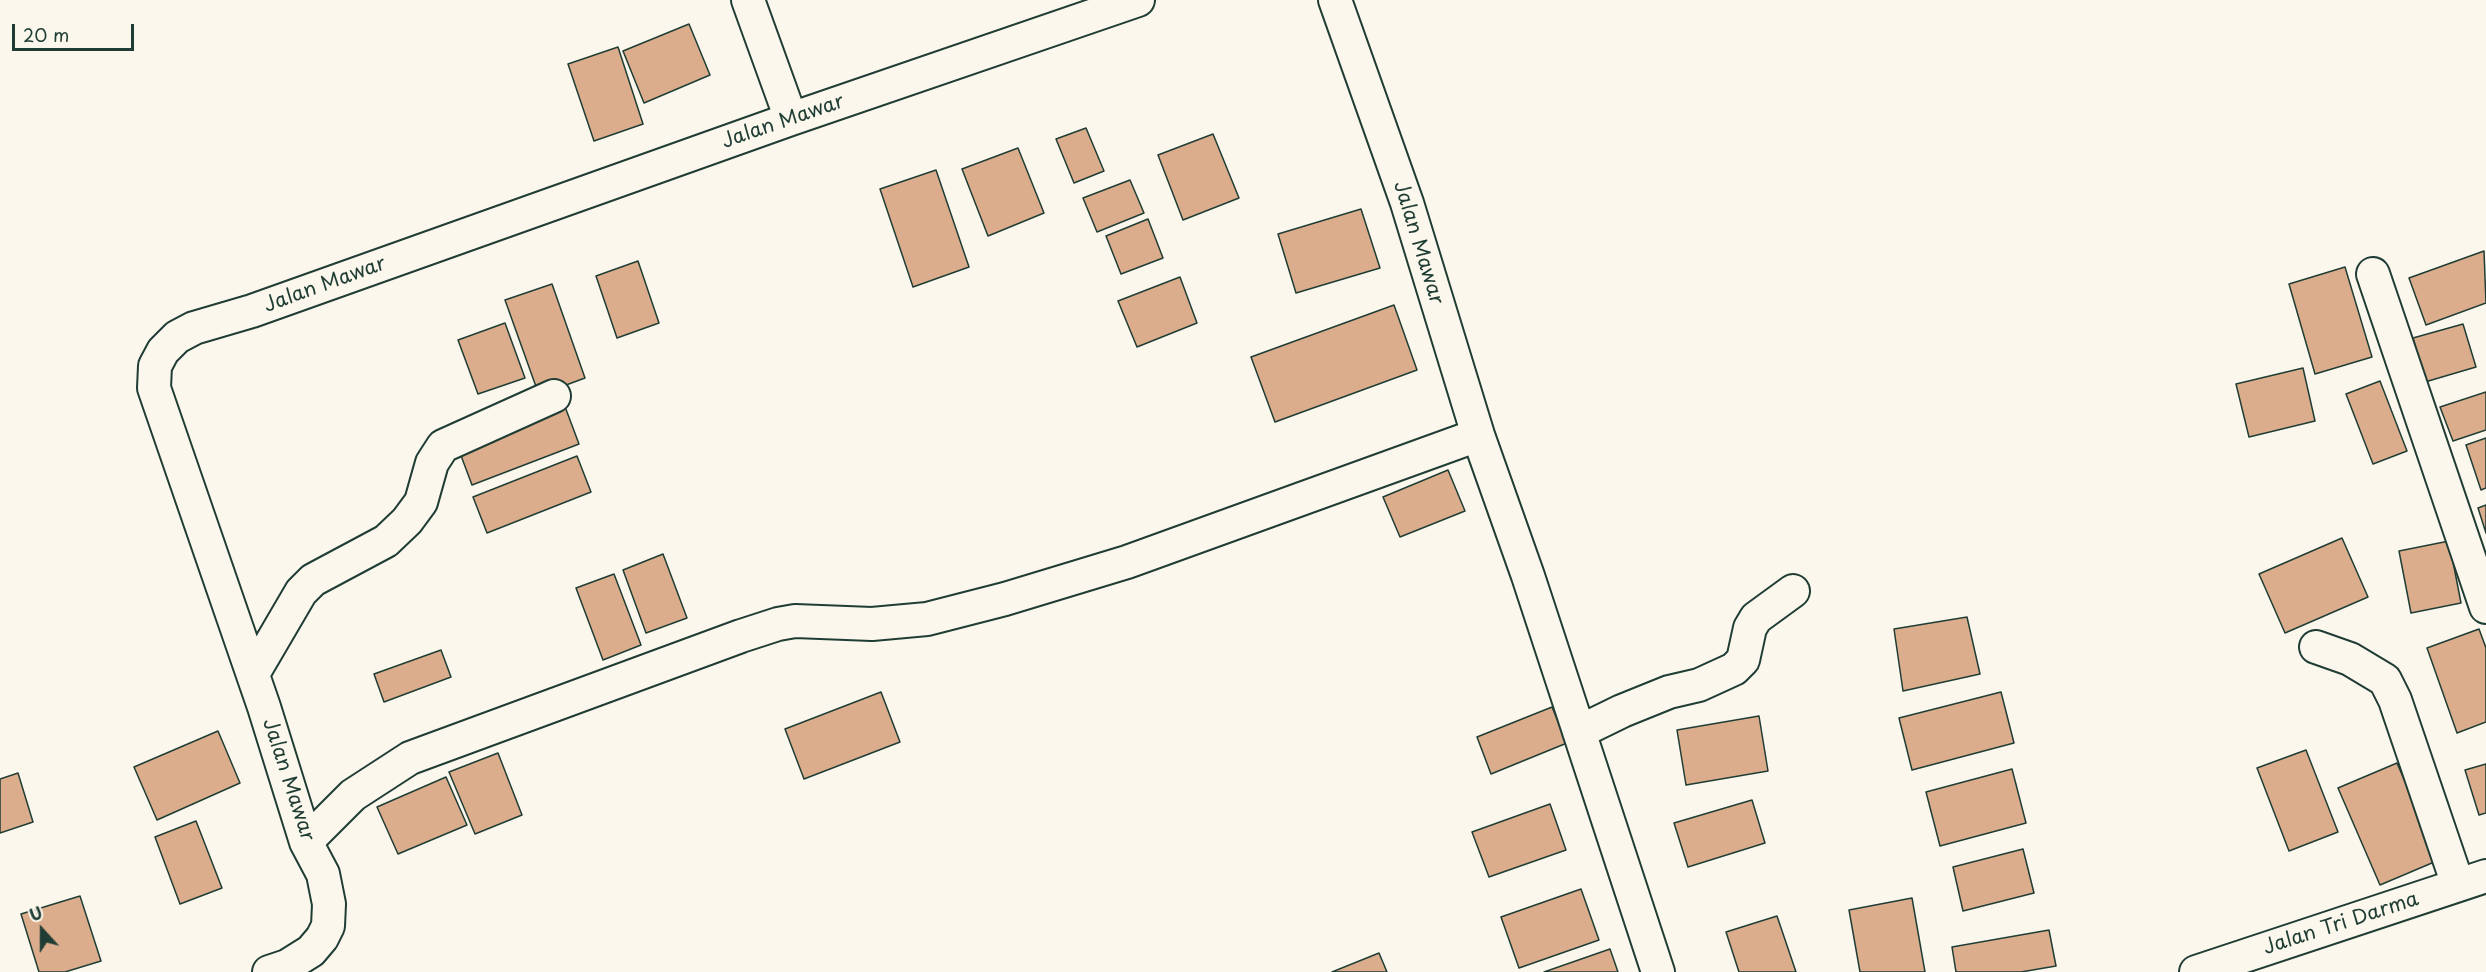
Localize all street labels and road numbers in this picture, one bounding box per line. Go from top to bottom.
street label: Jalan Mawar [719,90,847,154]
street label: Jalan Mawar [1388,178,1448,308]
street label: Jalan Mawar [261,252,389,318]
street label: Jalan Mawar [257,716,319,844]
street label: Jalan Tri Darma [2260,888,2422,960]

